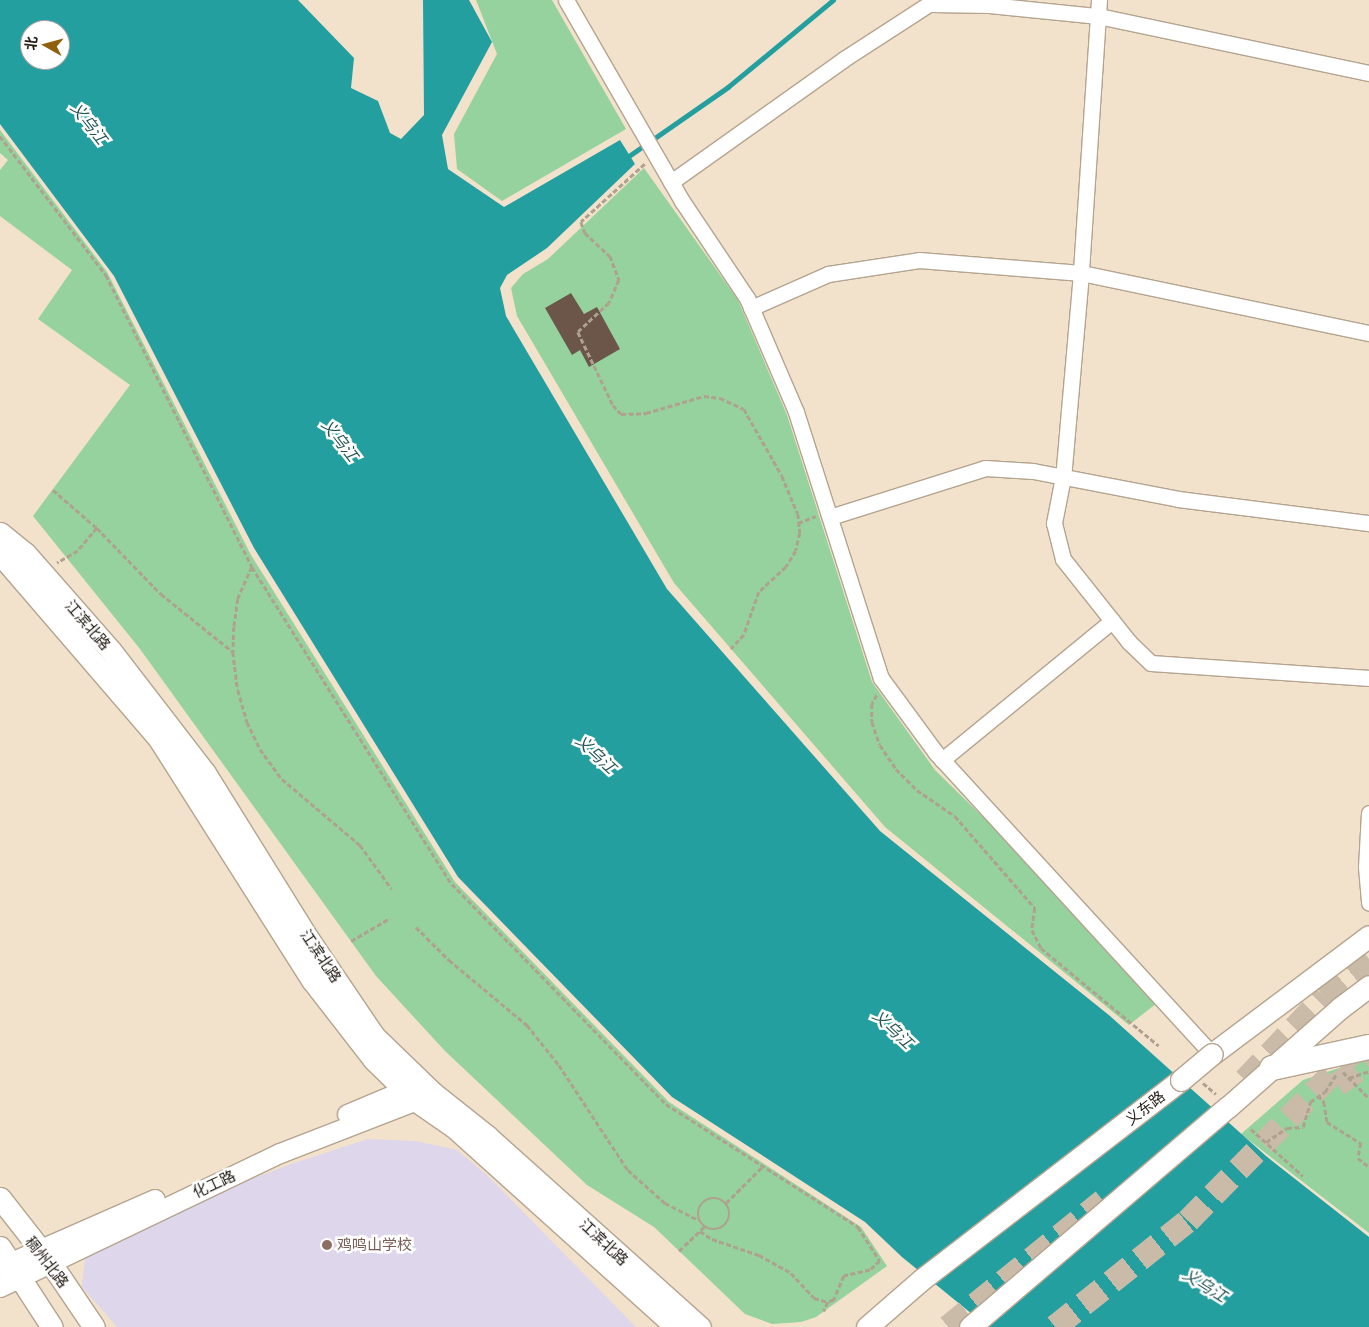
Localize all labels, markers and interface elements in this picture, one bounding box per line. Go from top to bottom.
north arrow [20,20,70,70]
text: 北 [21,35,40,51]
water label: 义乌江 [67,98,111,148]
water label: 义乌江 [318,415,362,465]
street label: 江滨北路 [62,596,114,654]
water label: 义乌江 [572,731,620,777]
street label: 江滨北路 [297,926,345,986]
water label: 义乌江 [869,1006,917,1052]
street label: 义东路 [1122,1087,1168,1129]
street label: 化工路 [190,1166,238,1202]
street label: 江滨北路 [576,1215,632,1269]
street label: 稠州北路 [21,1233,73,1291]
place label: 鸡鸣山学校 [337,1236,412,1254]
marker: 鸡鸣山学校 [321,1239,333,1251]
water label: 义乌江 [1180,1264,1230,1306]

